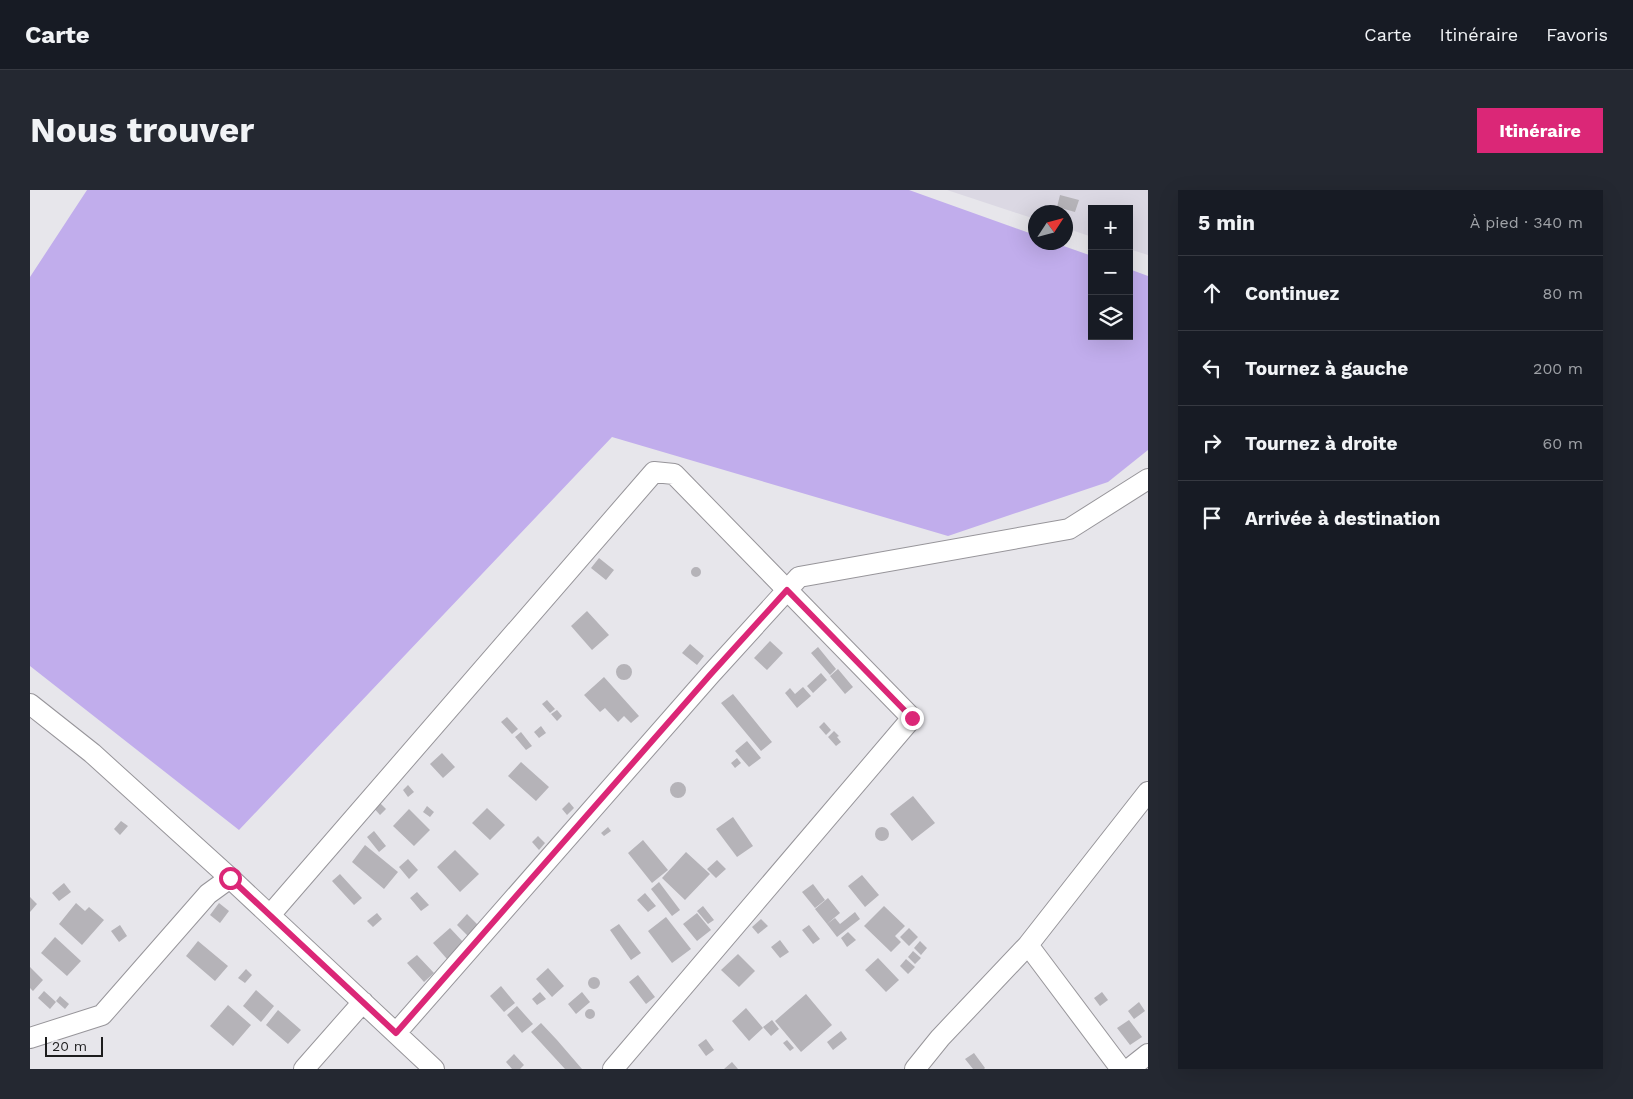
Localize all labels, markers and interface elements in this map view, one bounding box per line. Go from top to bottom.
text: Carte [25,21,90,49]
text: Carte [1364,24,1412,45]
text: Itinéraire [1440,24,1518,45]
text: Favoris [1546,24,1608,45]
button: Itinéraire [1477,108,1603,153]
text: Nous trouver [30,109,254,151]
north arrow [1028,205,1073,250]
map controls [1088,205,1133,340]
button: + [1088,205,1133,250]
text: 5 min [1198,210,1255,235]
text: À pied · 340 m [1470,213,1583,232]
button: − [1088,250,1133,295]
icon: ahead [1198,279,1226,307]
text: Continuez [1245,282,1339,305]
text: 80 m [1542,284,1583,303]
button: layers [1088,295,1133,340]
icon: left [1198,354,1226,382]
text: Tournez à gauche [1245,357,1408,380]
text: 200 m [1533,359,1583,378]
icon: right [1198,429,1226,457]
text: Tournez à droite [1245,432,1397,455]
text: 60 m [1543,434,1583,453]
icon: arrive [1198,504,1226,532]
text: Arrivée à destination [1245,507,1440,530]
route end [901,707,924,730]
route start [219,867,242,890]
scale bar [45,1034,102,1057]
text: 20 m [52,1038,87,1054]

